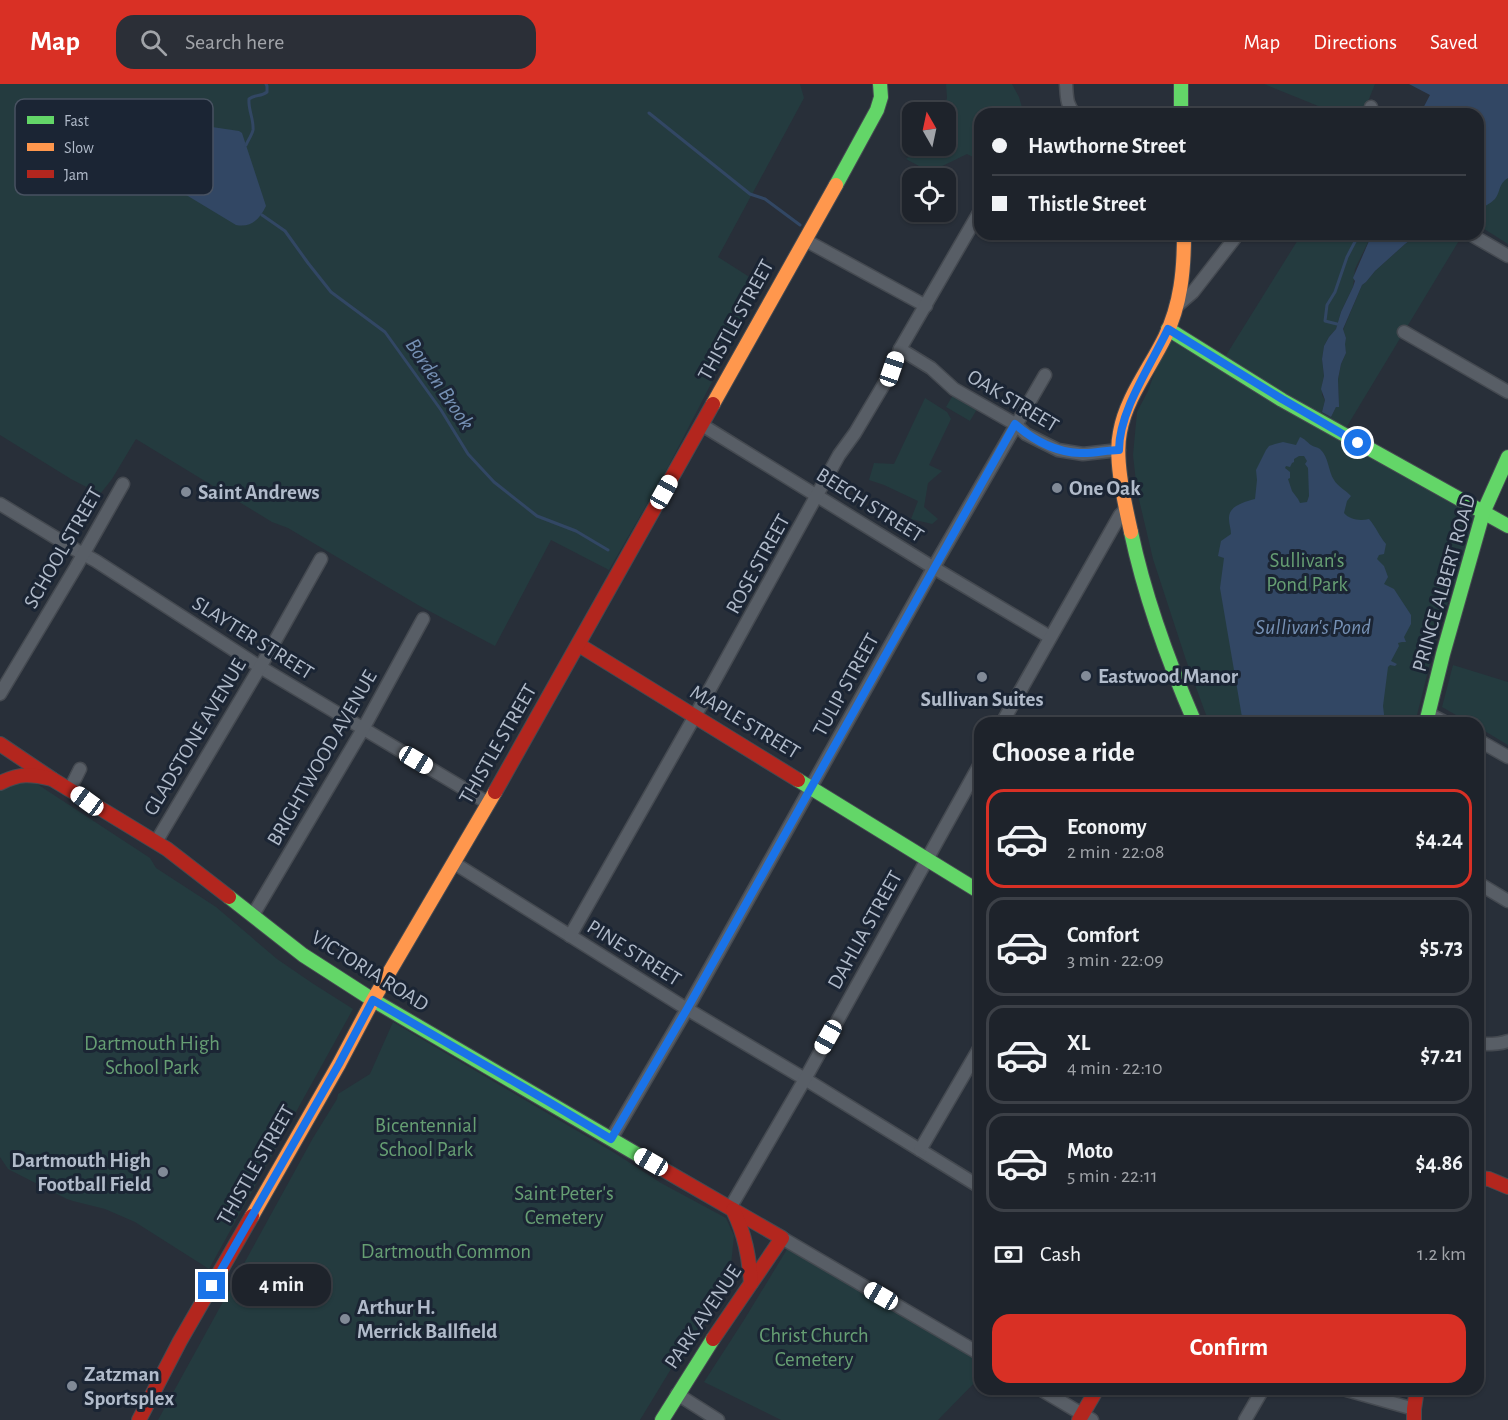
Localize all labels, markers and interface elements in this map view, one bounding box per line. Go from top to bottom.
search box [116,15,536,69]
icon: search [137,26,170,59]
text: Map [30,28,80,56]
text: Search here [185,31,284,53]
text: Map [1244,32,1280,53]
text: Directions [1313,32,1397,53]
text: Saved [1430,32,1478,53]
legend [15,99,213,195]
north arrow [902,102,956,156]
map controls [902,102,956,222]
text: Fast [64,113,89,129]
text: Hawthorne Street [1028,135,1186,157]
text: Slow [64,140,94,156]
text: Jam [64,167,89,183]
button: locate [902,168,956,222]
text: Thistle Street [1028,193,1146,215]
street label: THISTLE STREET [694,256,778,384]
water label: Borden Brook [401,334,479,434]
car [878,349,906,389]
street label: OAK STREET [964,366,1062,436]
route start [1344,429,1371,456]
street label: BEECH STREET [813,464,927,546]
car [647,472,681,512]
place label: One Oak [1069,478,1141,499]
marker: One Oak [1050,481,1064,495]
place label: Saint Andrews [198,482,320,503]
street label: SCHOOL STREET [20,484,106,612]
marker: Saint Andrews [179,485,193,499]
street label: PRINCE ALBERT ROAD [1409,492,1479,674]
street label: ROSE STREET [722,511,794,617]
park label: Sullivan's Pond Park [1266,550,1348,595]
street label: SLAYTER STREET [189,592,317,684]
water label: Sullivan's Pond [1255,616,1371,638]
street label: TULIP STREET [809,630,883,740]
street label: GLADSTONE AVENUE [140,655,250,819]
place label: Eastwood Manor [1098,666,1239,687]
street label: BRIGHTWOOD AVENUE [263,667,381,849]
marker: Eastwood Manor [1079,669,1093,683]
marker: Sullivan Suites [975,670,989,684]
street label: THISTLE STREET [455,680,541,808]
street label: MAPLE STREET [686,681,804,763]
place label: Sullivan Suites [920,689,1044,710]
text: Choose a ride [992,739,1135,766]
car [396,743,436,777]
car [67,783,107,819]
icon: car [995,812,1049,866]
text: Economy [1067,816,1147,838]
text: $4.24 [1416,828,1463,850]
text: 2 min · 22:08 [1067,842,1165,862]
street label: DAHLIA STREET [824,867,906,993]
street label: PINE STREET [583,916,685,990]
icon: car [995,920,1049,974]
text: Comfort [1067,924,1139,946]
street label: VICTORIA ROAD [308,927,432,1015]
text: $5.73 [1420,936,1463,958]
text: 3 min · 22:09 [1067,950,1164,970]
car [811,1017,845,1057]
icon: car [995,1028,1049,1082]
text: XL [1067,1032,1090,1054]
park label: Dartmouth High School Park [84,1033,220,1078]
text: $7.21 [1420,1044,1463,1066]
text: 4 min · 22:10 [1067,1058,1162,1078]
street label: THISTLE STREET [213,1101,299,1229]
park label: Bicentennial School Park [375,1115,477,1160]
icon: car [995,1136,1049,1190]
text: Moto [1067,1140,1113,1162]
car [631,1145,671,1179]
place label: Dartmouth High Football Field [11,1150,151,1195]
text: $4.86 [1416,1152,1463,1174]
marker: Dartmouth High Football Field [156,1165,170,1179]
text: 5 min · 22:11 [1067,1166,1158,1186]
park label: Saint Peter's Cemetery [514,1183,614,1228]
icon: cash [992,1238,1025,1271]
park label: Dartmouth Common [361,1241,531,1262]
text: Cash [1040,1243,1081,1265]
text: 1.2 km [1417,1244,1466,1264]
street label: PARK AVENUE [661,1261,745,1373]
callout: 4 min [233,1265,332,1307]
route end [198,1272,225,1299]
text: 4 min [259,1275,304,1295]
car [861,1279,901,1313]
place label: Arthur H. Merrick Ballfield [357,1297,497,1342]
marker: Arthur H. Merrick Ballfield [338,1312,352,1326]
button: Confirm [992,1314,1466,1383]
park label: Christ Church Cemetery [759,1325,869,1370]
place label: Zatzman Sportsplex [84,1364,174,1409]
marker: Zatzman Sportsplex [65,1379,79,1393]

